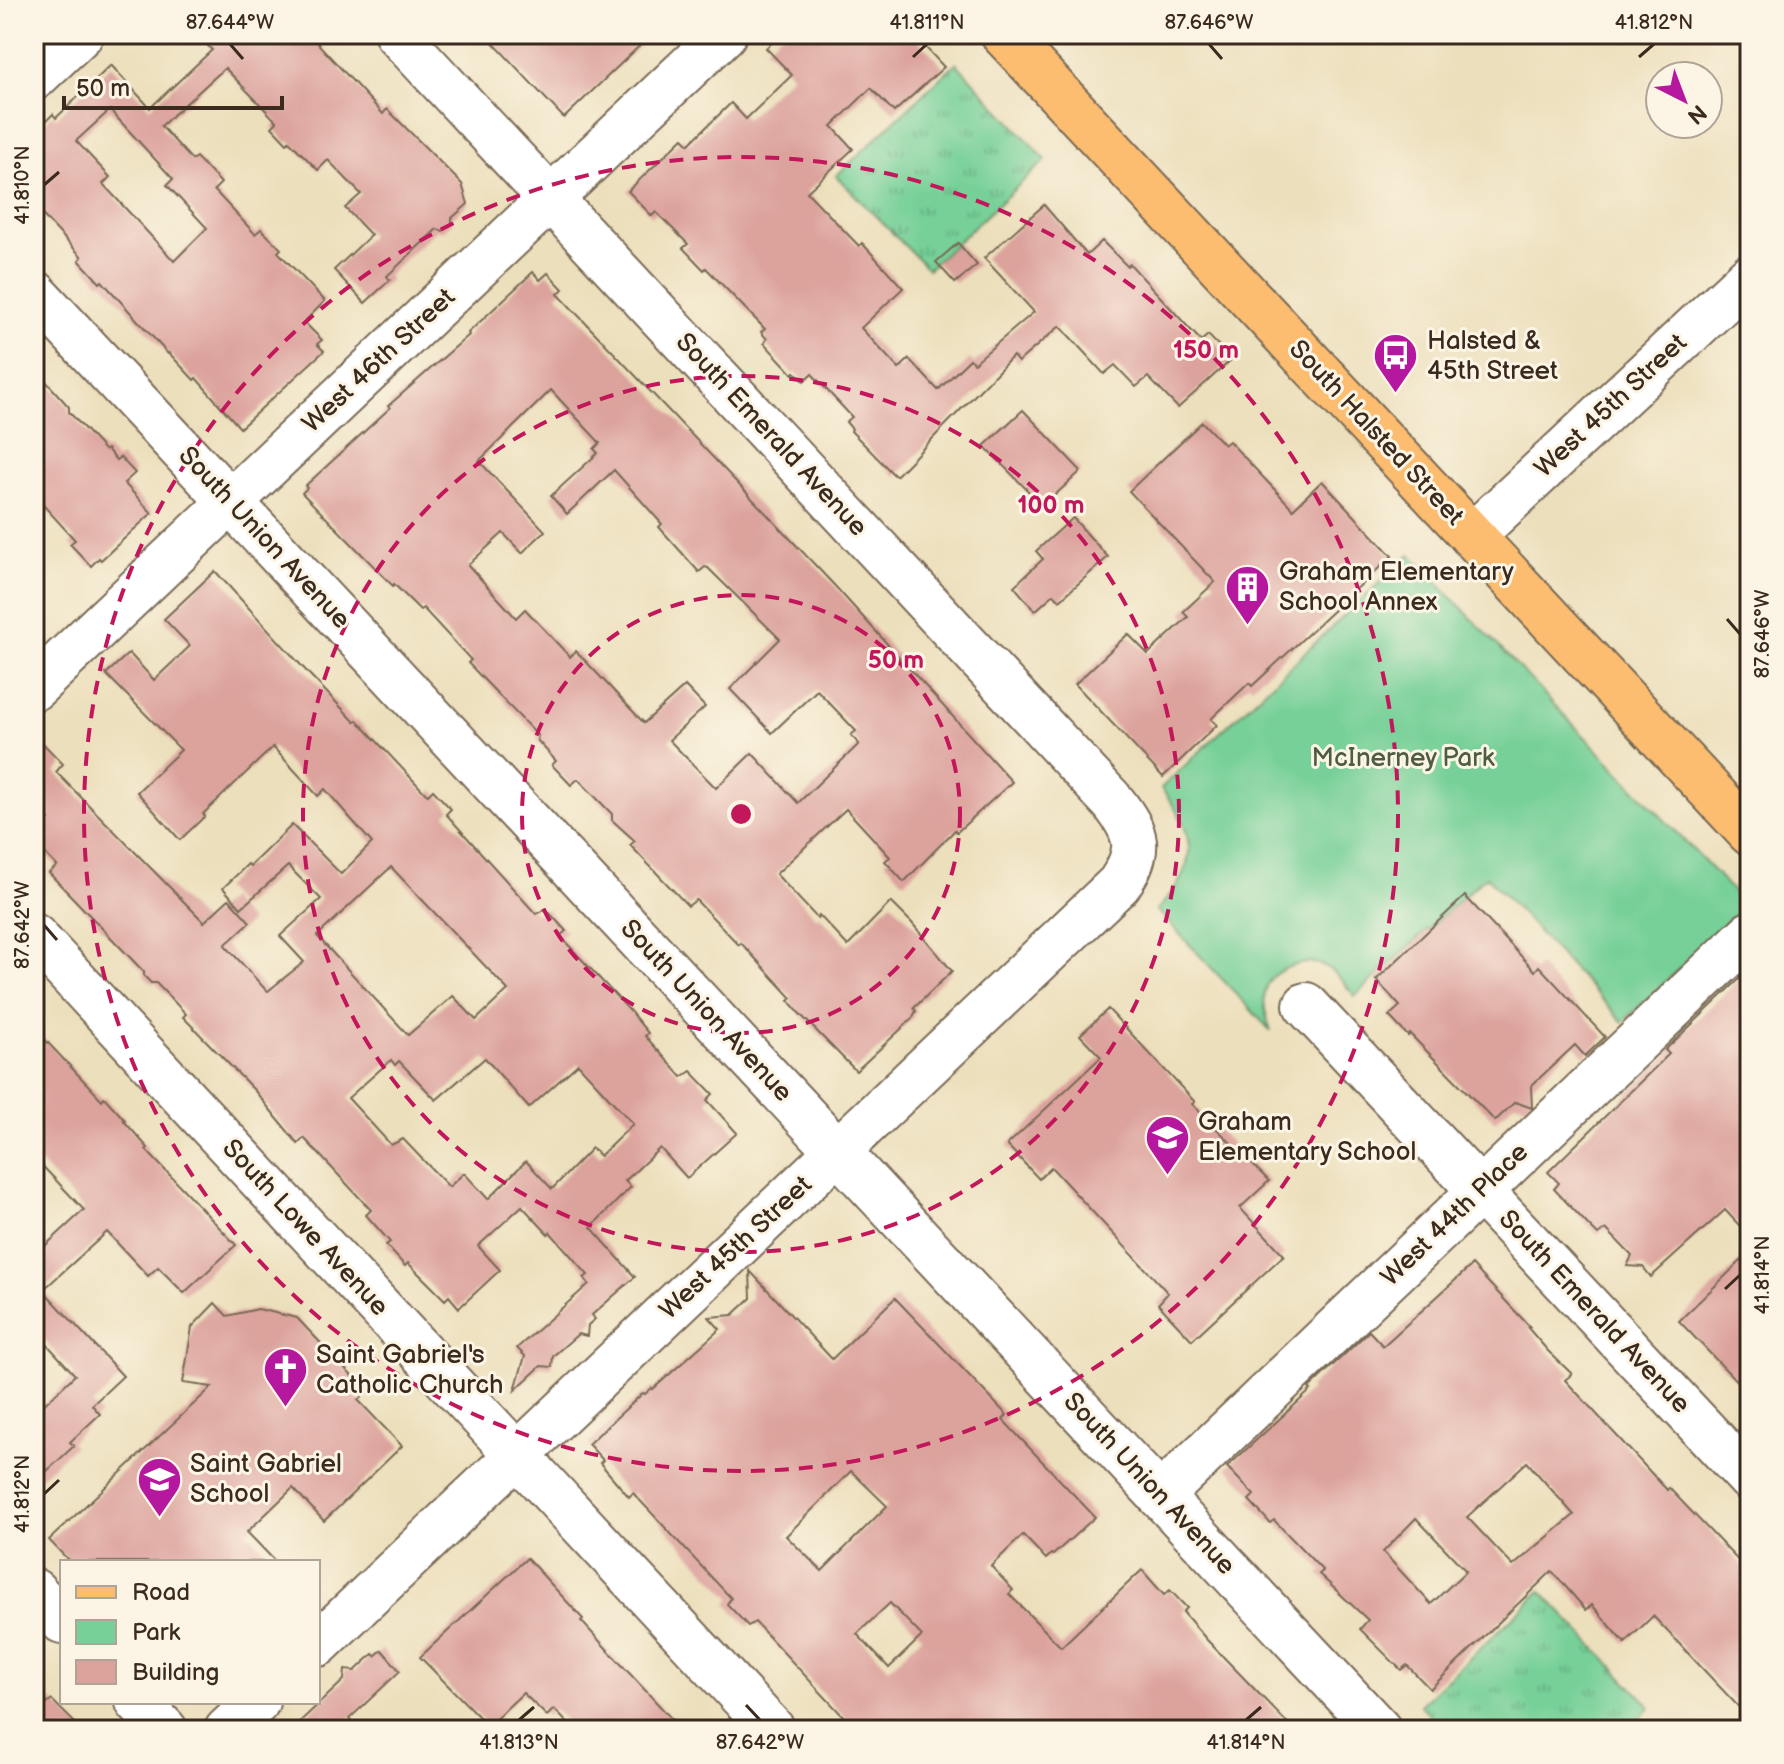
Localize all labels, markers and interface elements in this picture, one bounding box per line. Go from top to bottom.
text: 87.644°W [186,11,274,35]
text: 41.811°N [889,11,965,35]
text: 87.646°W [1164,11,1254,35]
text: 41.812°N [1615,11,1693,35]
scale bar [64,60,282,110]
north arrow [1644,60,1724,140]
text: 50 m [76,74,130,103]
text: N [1681,98,1712,129]
text: 41.810°N [11,145,35,225]
street label: West 46th Street [296,282,462,440]
place label: Halsted & 45th Street [1427,326,1558,387]
street label: South Emerald Avenue [669,327,873,543]
street label: West 45th Street [1529,328,1693,484]
bus stop icon: Halsted & 45th Street [1372,332,1420,395]
street label: South Halsted Street [1282,334,1470,532]
text: 150 m [1173,336,1239,365]
street label: South Union Avenue [172,441,356,635]
text: 100 m [1018,491,1084,520]
place label: Graham Elementary School Annex [1279,557,1514,618]
building icon: Graham Elementary School Annex [1224,563,1272,626]
text: 87.646°W [1751,589,1775,679]
text: 50 m [868,646,924,675]
park label: McInerney Park [1312,743,1495,774]
centre of rings [727,800,755,828]
text: 87.642°W [11,881,35,969]
street label: South Union Avenue [614,914,798,1108]
place label: Graham Elementary School [1198,1107,1416,1168]
school or university icon: Graham Elementary School [1143,1113,1191,1176]
street label: South Lowe Avenue [215,1133,395,1323]
street label: West 44th Place [1375,1137,1535,1293]
street label: West 45th Street [654,1170,818,1326]
street label: South Emerald Avenue [1492,1204,1696,1420]
text: 41.814°N [1751,1236,1775,1314]
place label: Saint Gabriel's Catholic Church [316,1340,503,1401]
church icon: Saint Gabriel's Catholic Church [261,1346,309,1409]
street label: South Union Avenue [1057,1387,1241,1581]
place label: Saint Gabriel School [190,1449,342,1510]
text: 41.812°N [11,1455,35,1533]
school or university icon: Saint Gabriel School [135,1455,183,1518]
legend [60,1560,320,1704]
text: Road [132,1578,190,1607]
text: Park [132,1618,180,1647]
text: Building [132,1658,219,1687]
text: 41.813°N [479,1731,559,1755]
text: 87.642°W [716,1731,804,1755]
text: 41.814°N [1207,1731,1285,1755]

